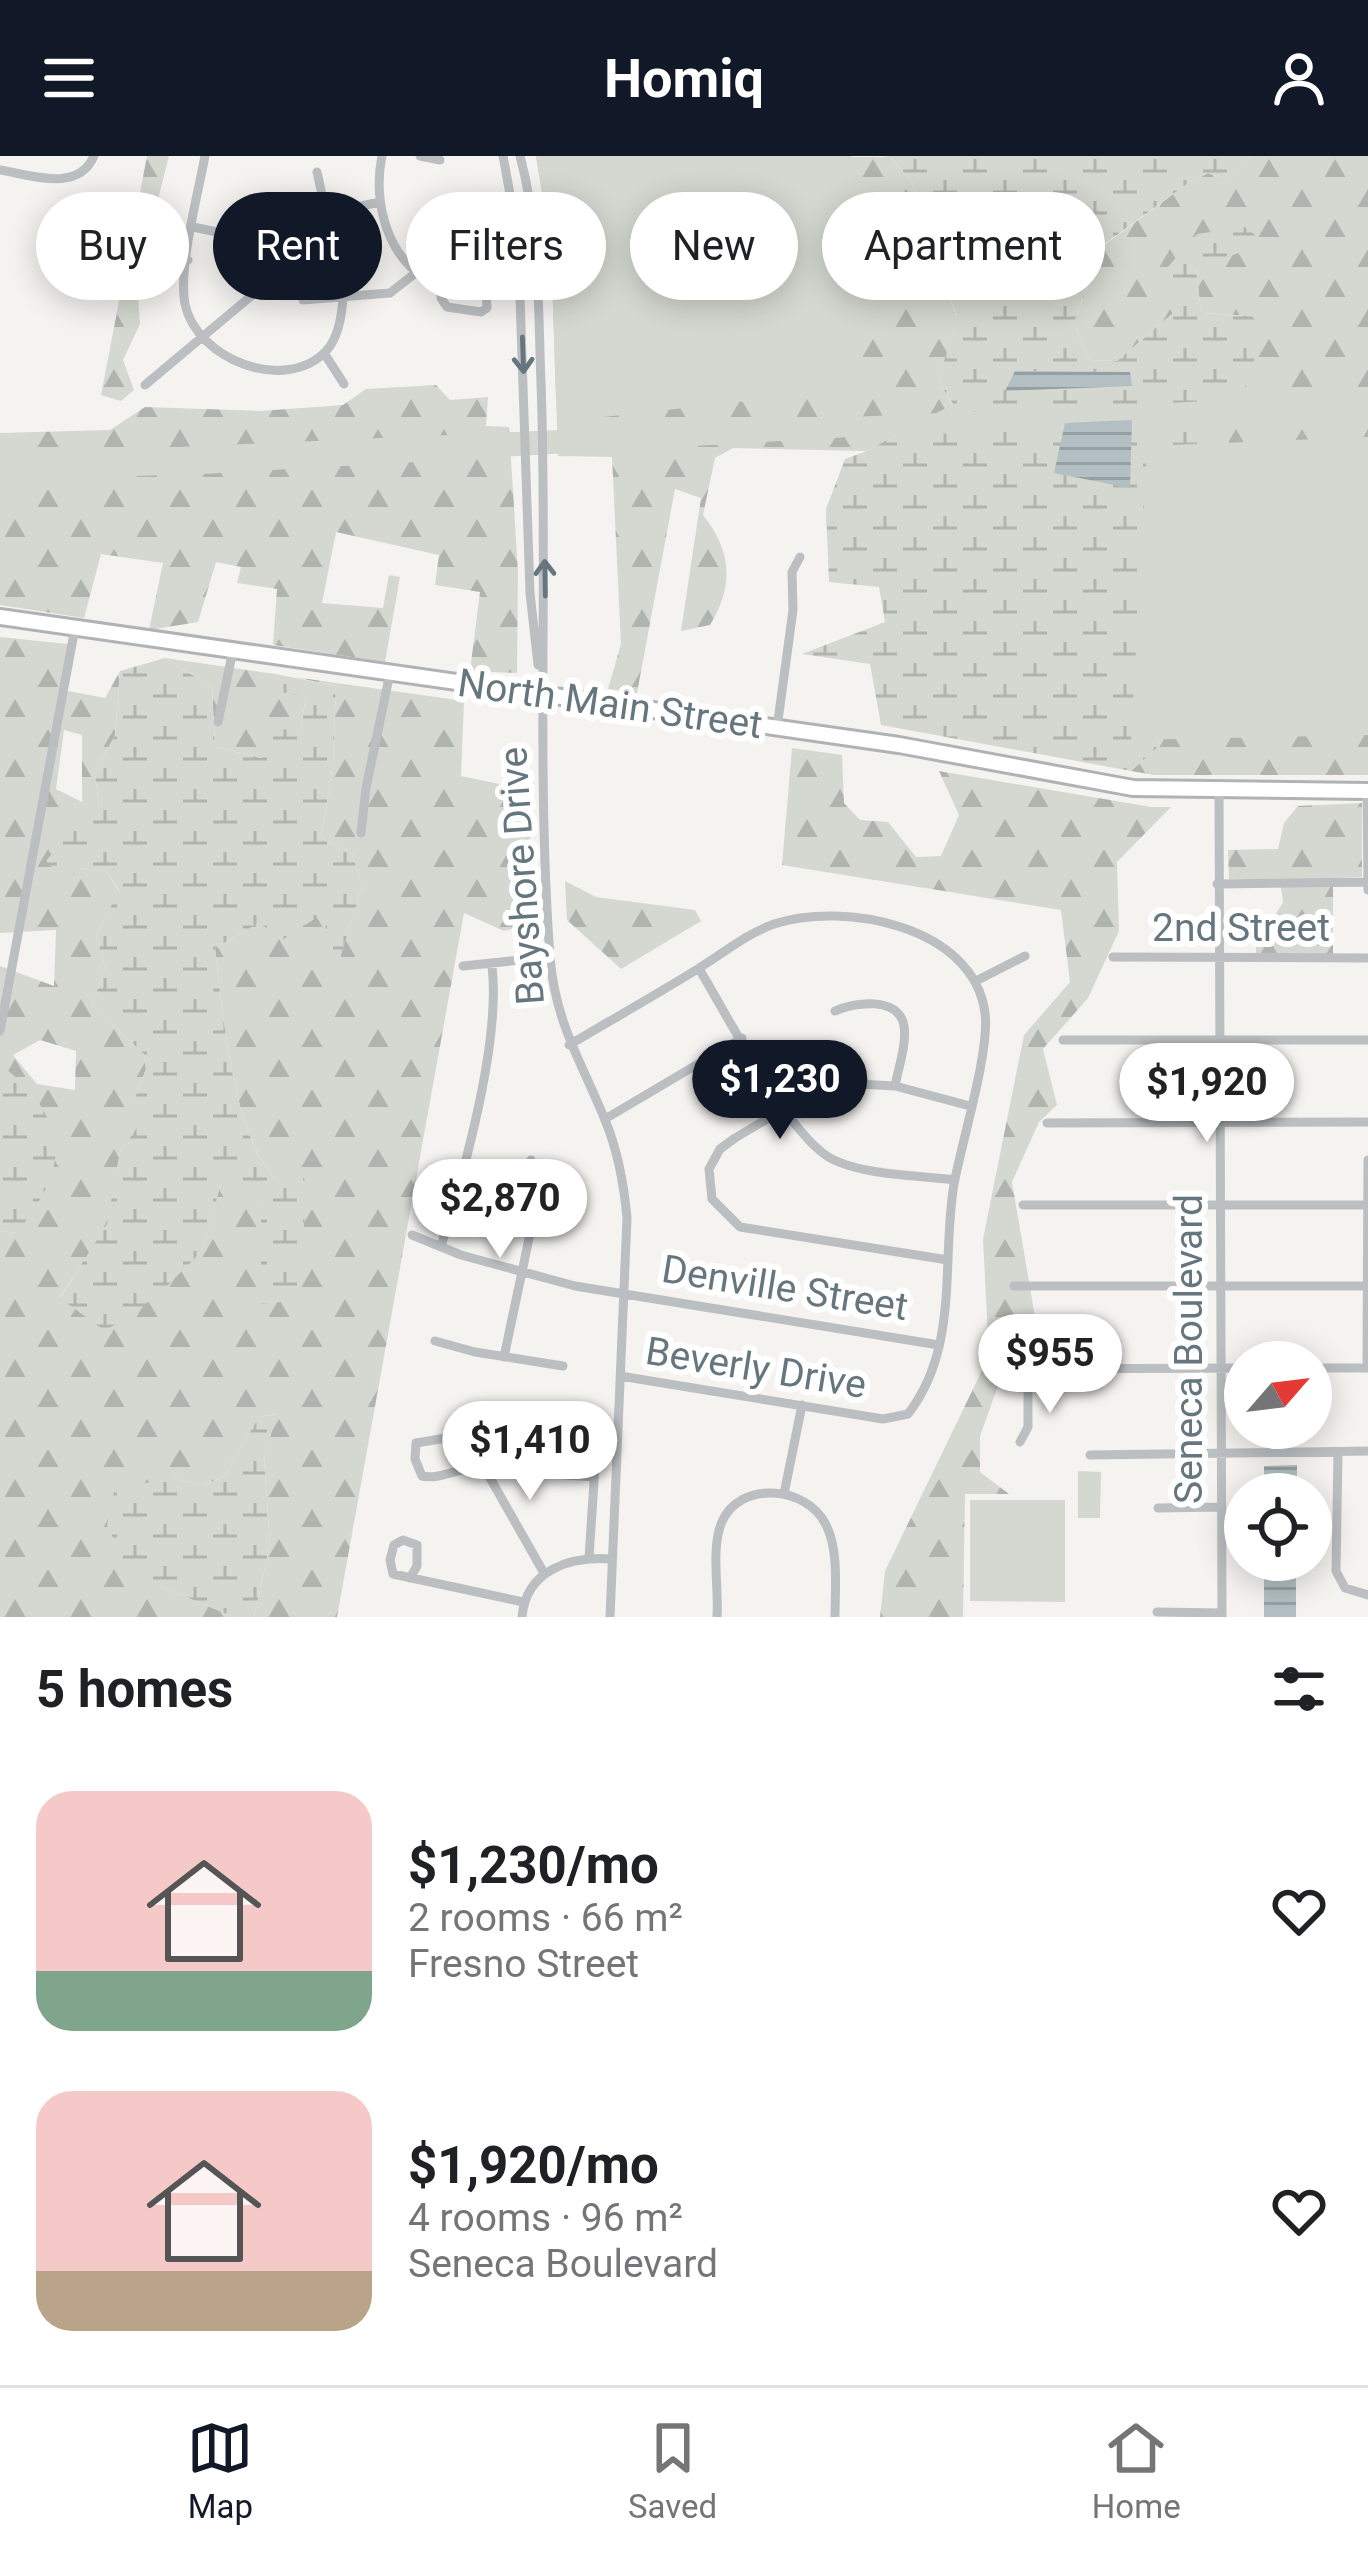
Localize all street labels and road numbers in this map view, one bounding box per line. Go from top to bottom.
street label: North Main Street [455,660,765,748]
street label: Bayshore Drive [490,746,554,1006]
street label: 2nd Street [1152,905,1330,951]
street label: Seneca Boulevard [1166,1194,1212,1504]
street label: Denville Street [659,1246,911,1330]
street label: Beverly Drive [643,1328,869,1408]

